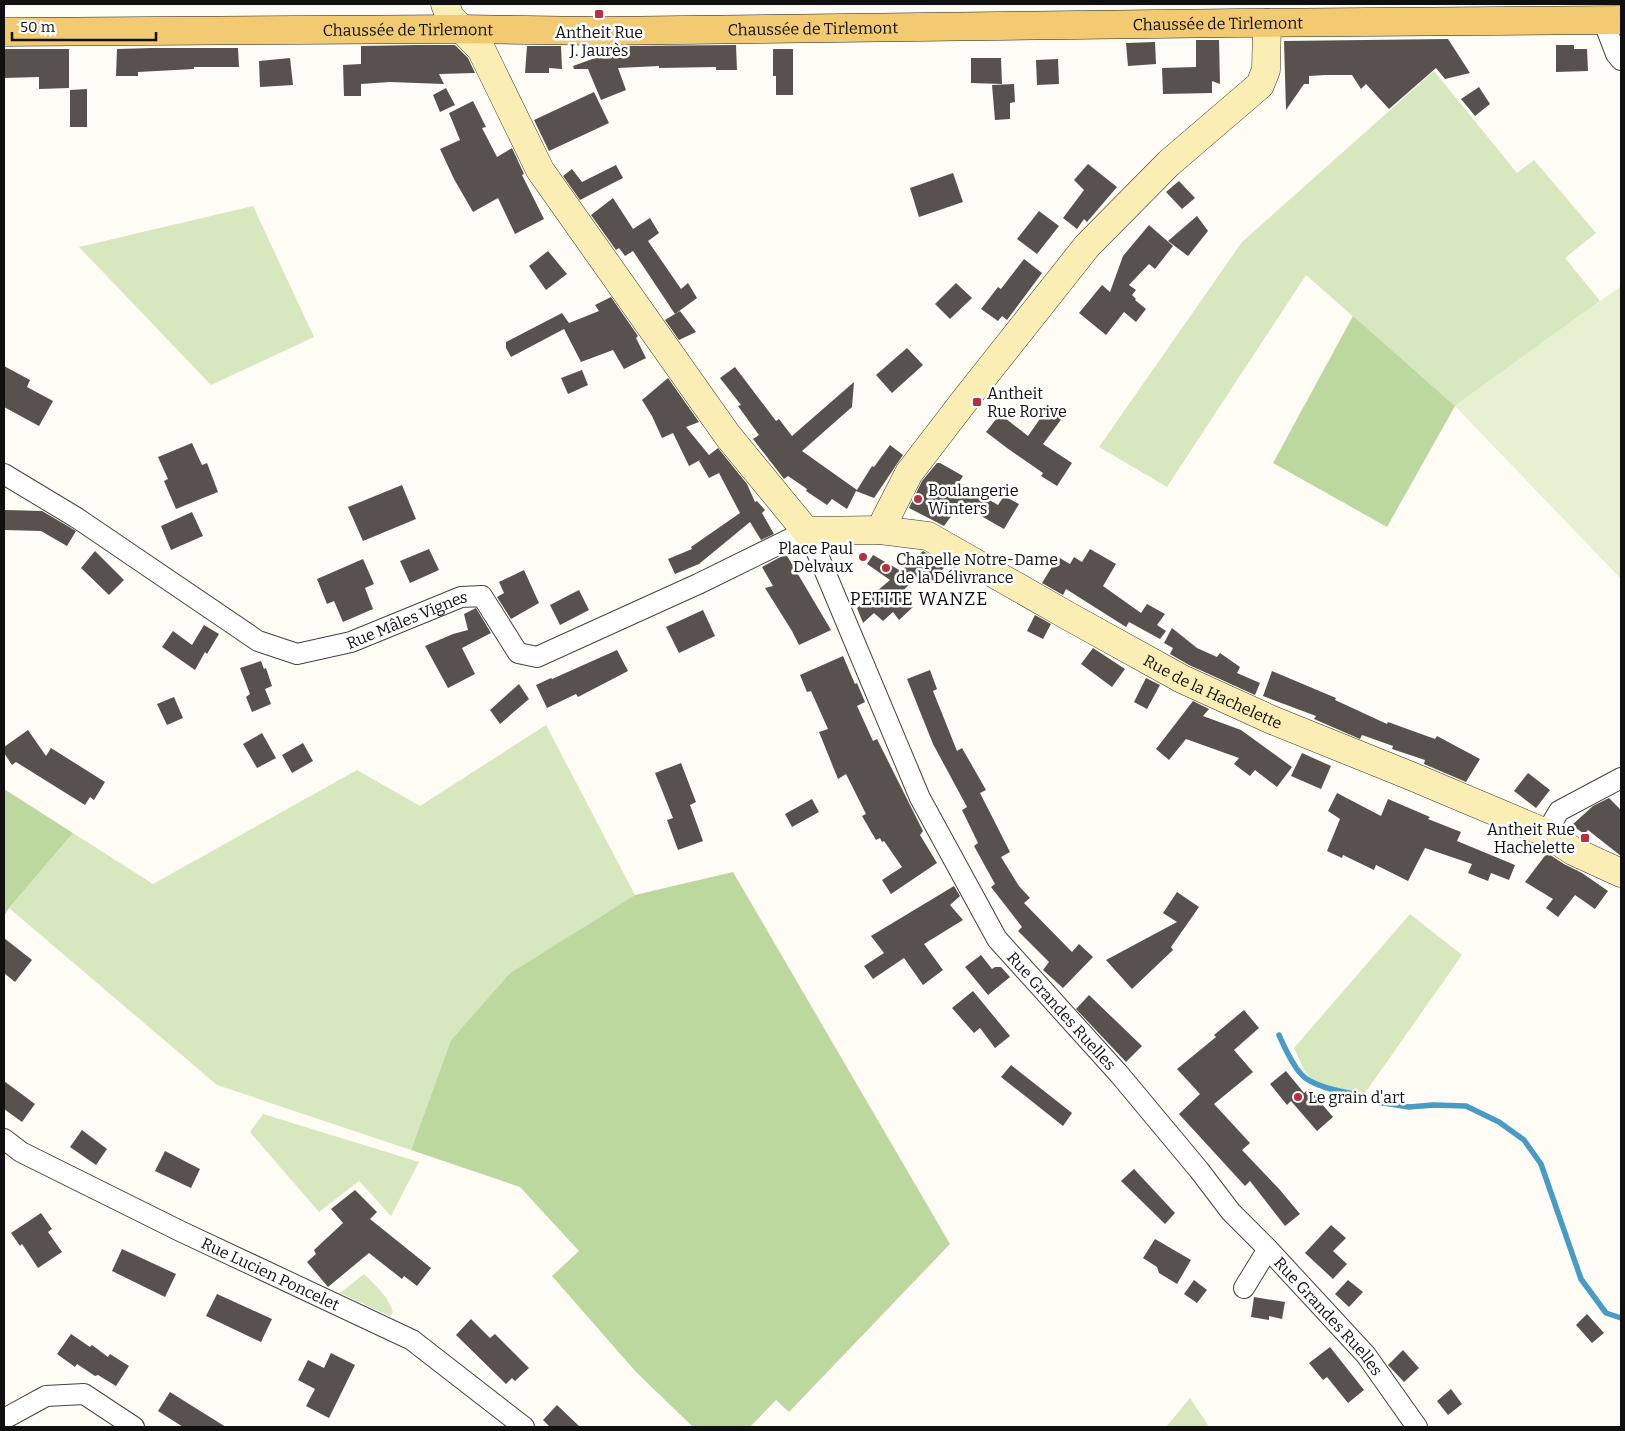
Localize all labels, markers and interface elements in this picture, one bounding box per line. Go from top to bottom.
marker: Antheit Rue J. Jaurès [593,8,605,20]
scale bar [12,10,156,42]
street label: Chaussée de Tirlemont [1133,13,1303,34]
text: 50 m [20,18,56,36]
street label: Chaussée de Tirlemont [728,18,898,39]
street label: Chaussée de Tirlemont [323,19,494,39]
place label: Antheit Rue J. Jaurès [555,23,643,60]
place label: Antheit Rue Rorive [987,384,1067,421]
marker: Antheit Rue Rorive [971,396,983,408]
place label: Boulangerie Winters [928,481,1018,518]
marker: Boulangerie Winters [912,493,924,505]
place label: Place Paul Delvaux [778,539,853,576]
place label: Chapelle Notre-Dame de la Délivrance [896,550,1058,587]
marker: Place Paul Delvaux [857,551,869,563]
marker: Chapelle Notre-Dame de la Délivrance [880,562,892,574]
street label: Rue Mâles Vignes [343,587,468,652]
district label: PETITE WANZE [850,588,988,610]
street label: Rue de la Hachelette [1140,650,1285,733]
place label: Antheit Rue Hachelette [1487,820,1575,857]
marker: Antheit Rue Hachelette [1579,832,1591,844]
street label: Rue Grandes Ruelles [1003,947,1120,1074]
place label: Le grain d'art [1308,1088,1405,1107]
marker: Le grain d'art [1292,1091,1304,1103]
street label: Rue Lucien Poncelet [199,1233,343,1314]
street label: Rue Grandes Ruelles [1271,1253,1387,1379]

